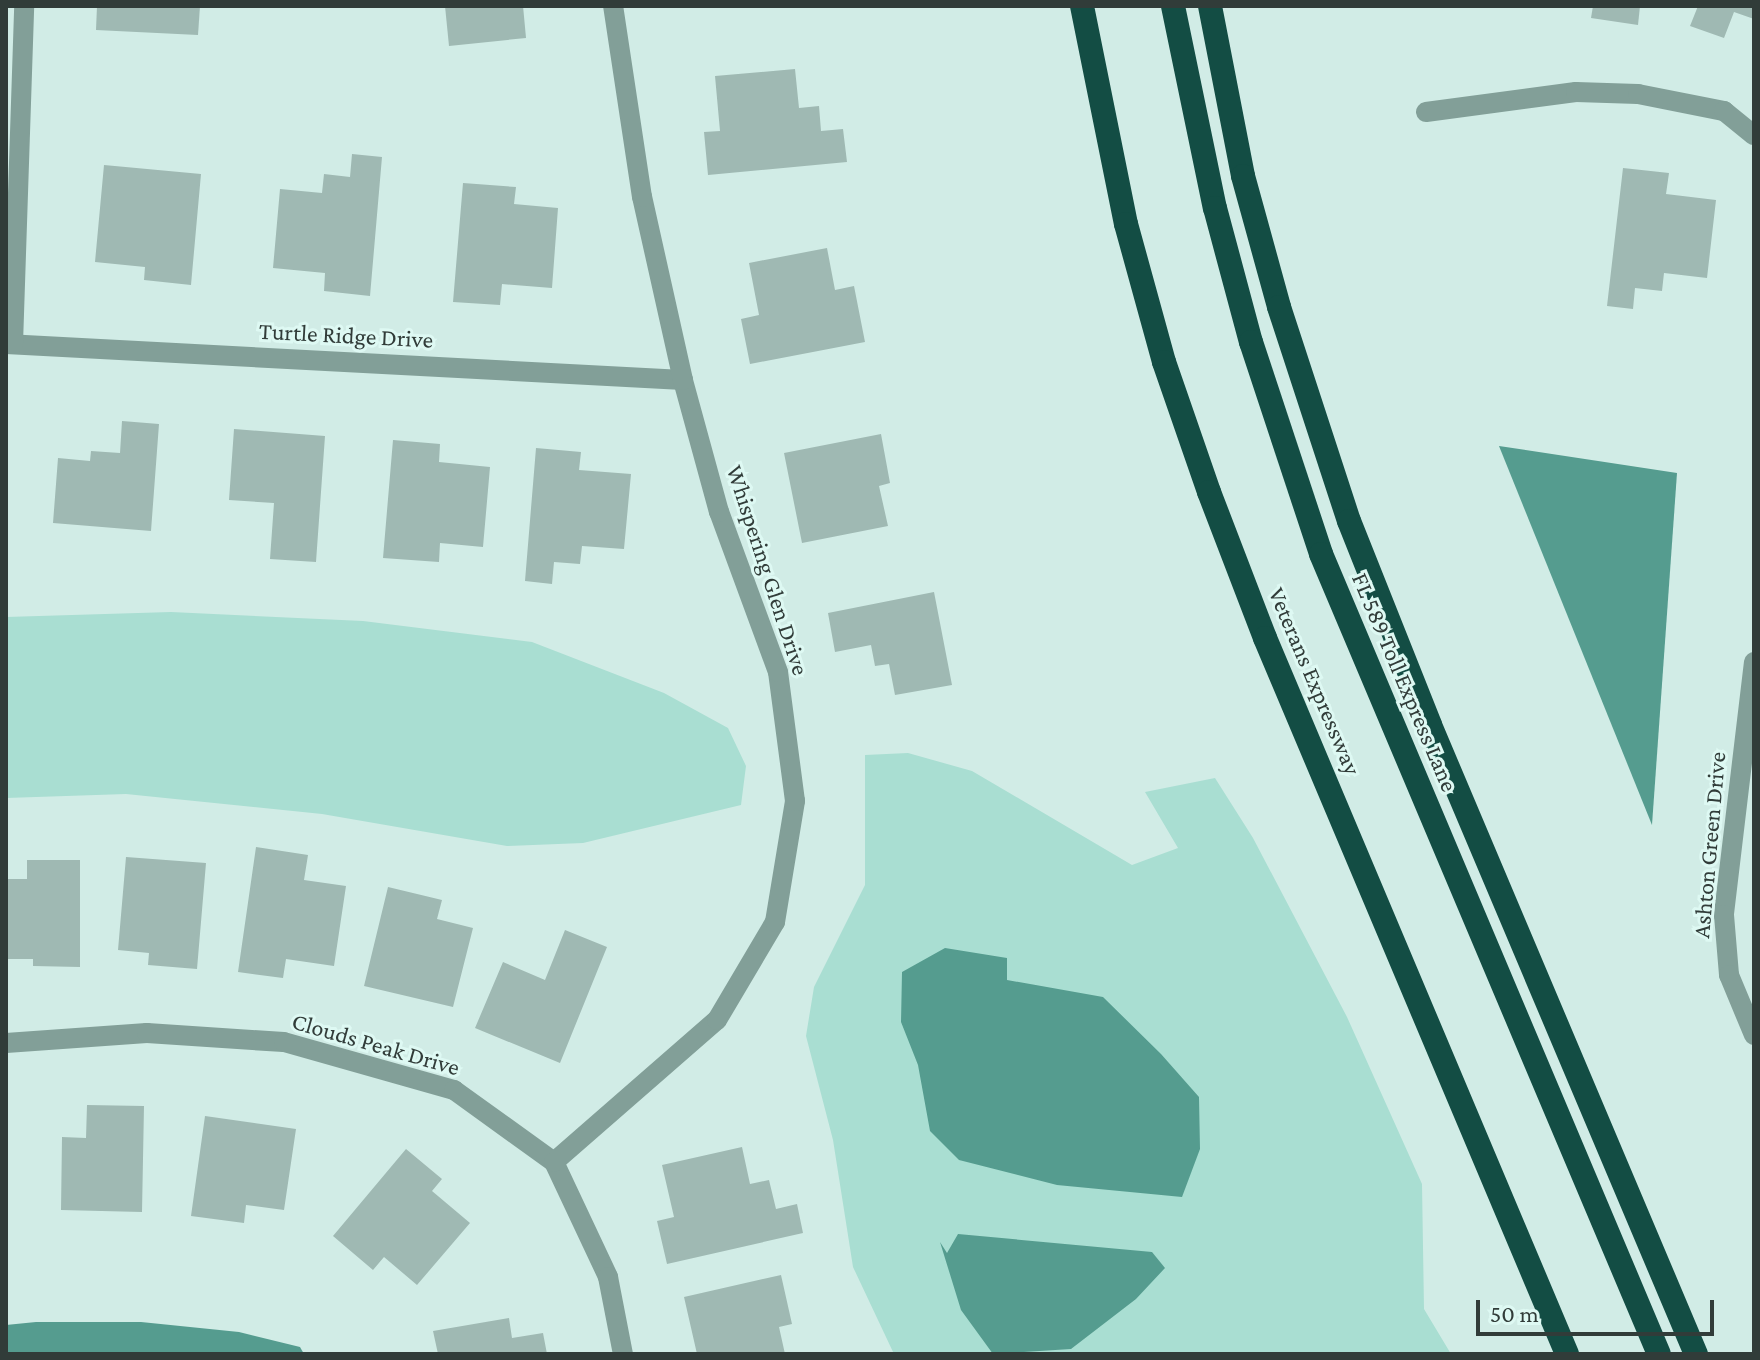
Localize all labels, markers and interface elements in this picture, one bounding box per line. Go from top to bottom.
street label: Turtle Ridge Drive [258,316,434,354]
street label: Whispering Glen Drive [720,461,816,679]
street label: FL 589 Toll Express Lane [1346,568,1464,796]
street label: Veterans Expressway [1263,583,1367,779]
street label: Ashton Green Drive [1687,751,1731,939]
street label: Clouds Peak Drive [289,1006,463,1082]
scale bar [1480,1284,1718,1334]
text: 50 m [1490,1300,1539,1327]

